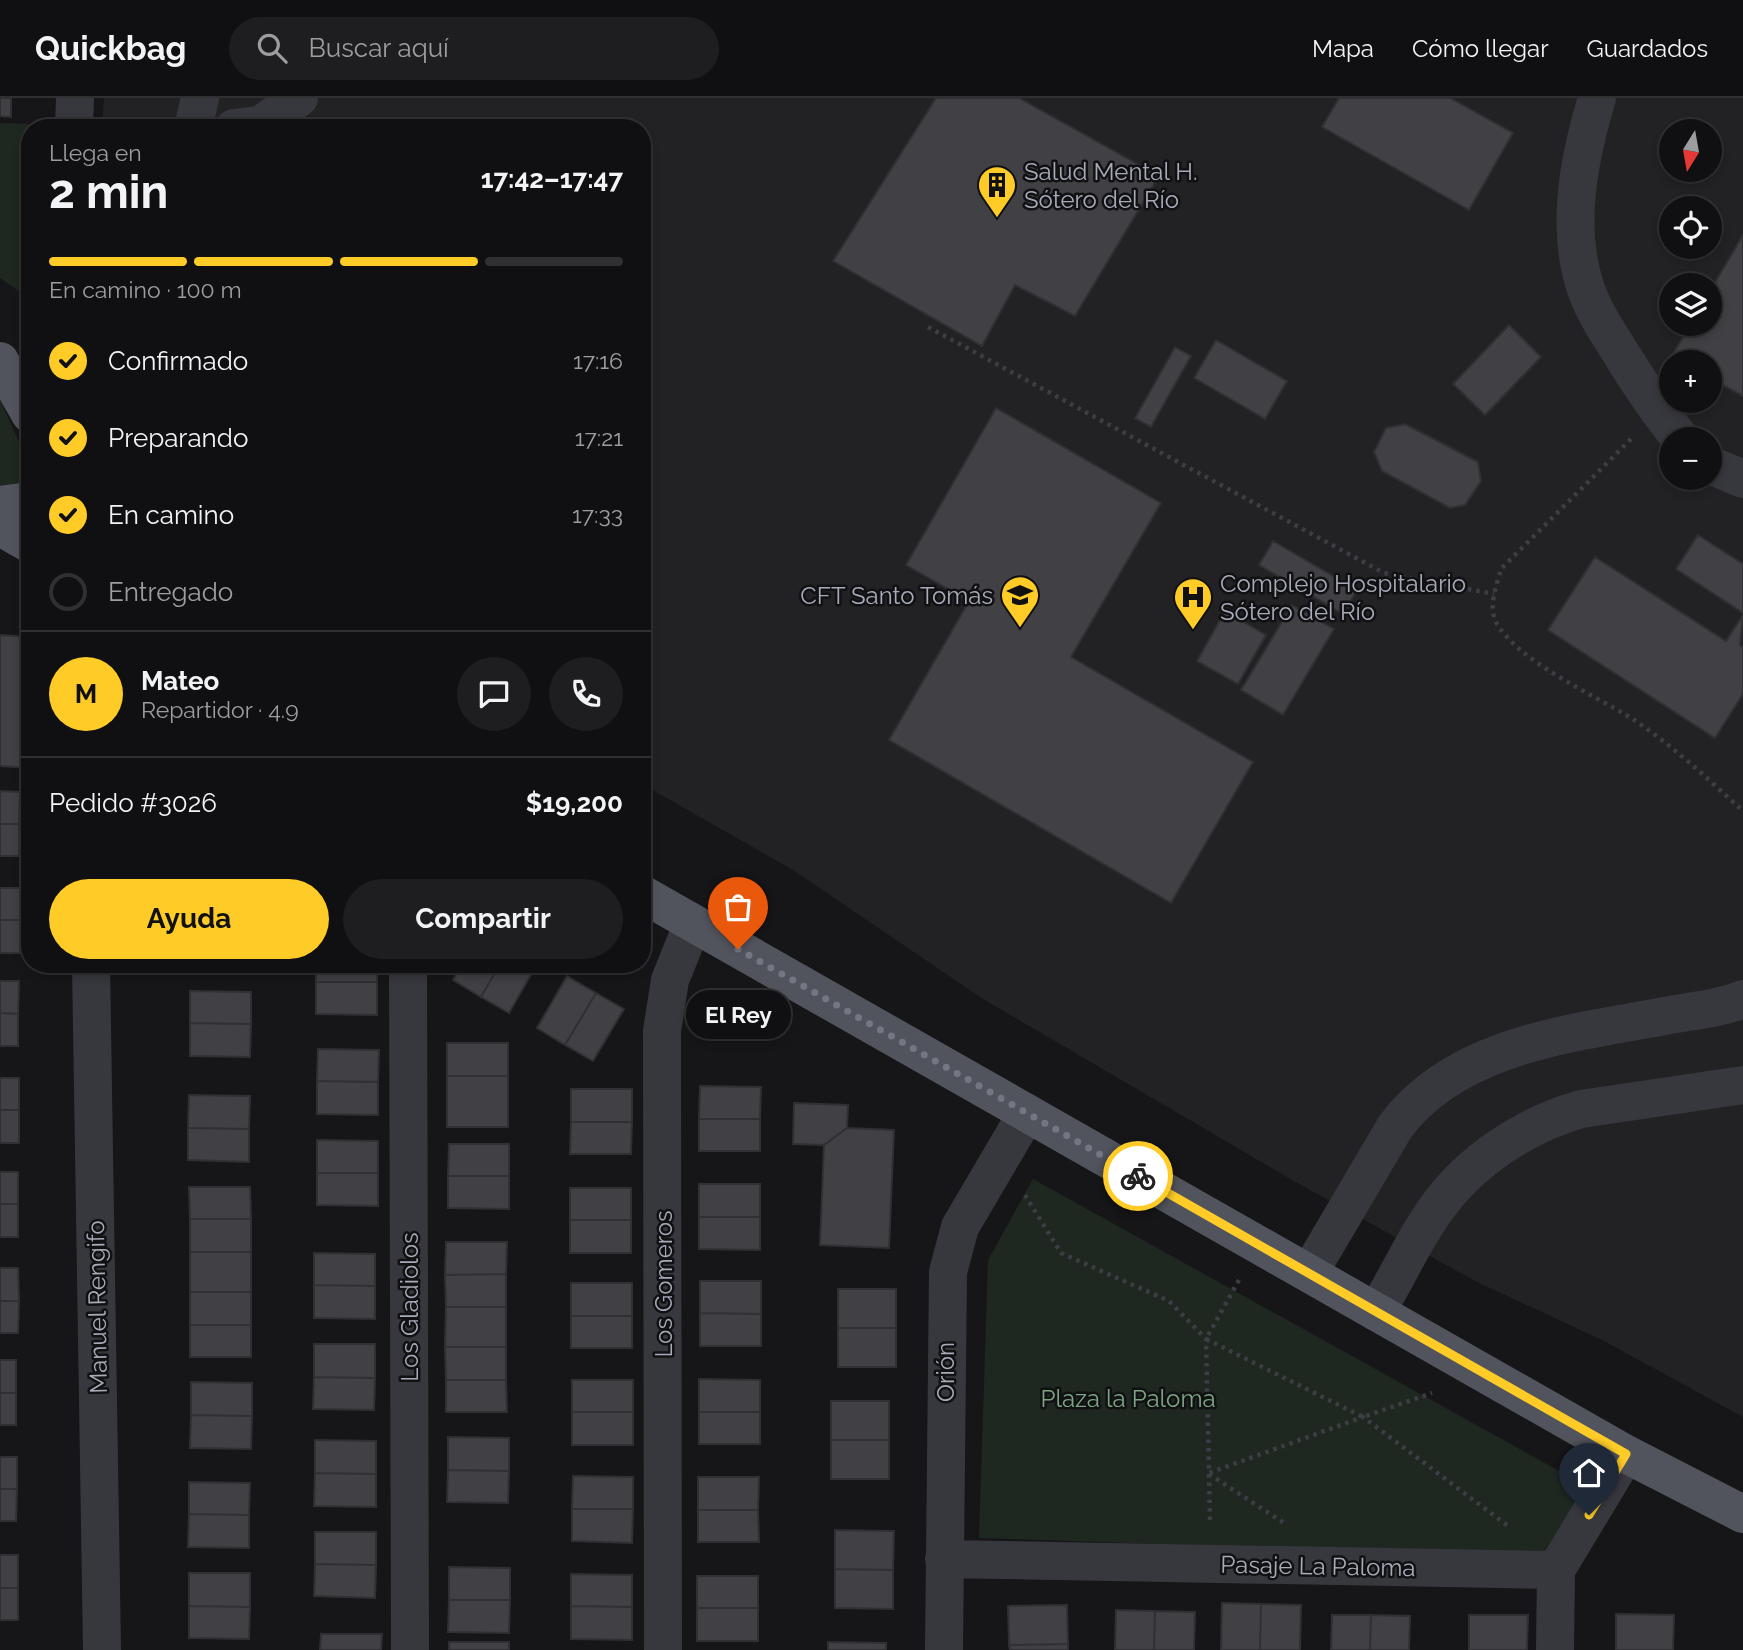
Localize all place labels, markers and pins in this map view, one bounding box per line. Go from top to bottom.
place label: Salud Mental H. Sótero del Río [1024,157,1198,214]
building icon: Salud Mental H. Sótero del Río [976,164,1018,219]
place label: Complejo Hospitalario Sótero del Río [1220,569,1466,626]
school or university icon: CFT Santo Tomás [999,574,1041,629]
hospital icon: Complejo Hospitalario Sótero del Río [1172,576,1214,631]
place label: CFT Santo Tomás [800,581,993,610]
pin [708,877,768,949]
callout: El Rey [686,991,790,1040]
pin [1559,1443,1619,1515]

